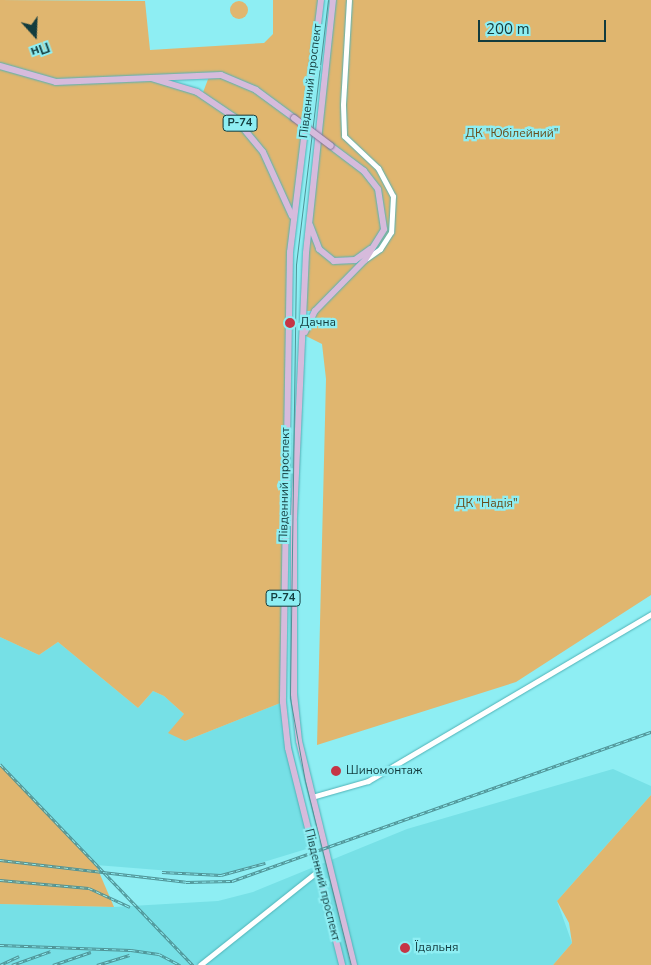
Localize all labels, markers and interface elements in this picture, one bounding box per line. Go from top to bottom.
north arrow [10,10,60,60]
scale bar [481,10,608,42]
text: 200 m [486,19,530,39]
street label: Південний проспект [297,23,325,139]
text: Пн [28,37,53,62]
road number: Р-74 [222,115,258,132]
park label: ДК "Юбілейний" [466,127,558,141]
place label: Дачна [300,316,336,330]
marker: Дачна [284,317,296,329]
street label: Південний проспект [277,427,293,543]
park label: ДК "Надія" [456,497,518,511]
road number: Р-74 [266,590,300,606]
place label: Шиномонтаж [346,764,422,778]
marker: Шиномонтаж [330,765,342,777]
street label: Південний проспект [301,827,343,943]
place label: Їдальня [415,941,458,955]
marker: Їдальня [399,942,411,954]

